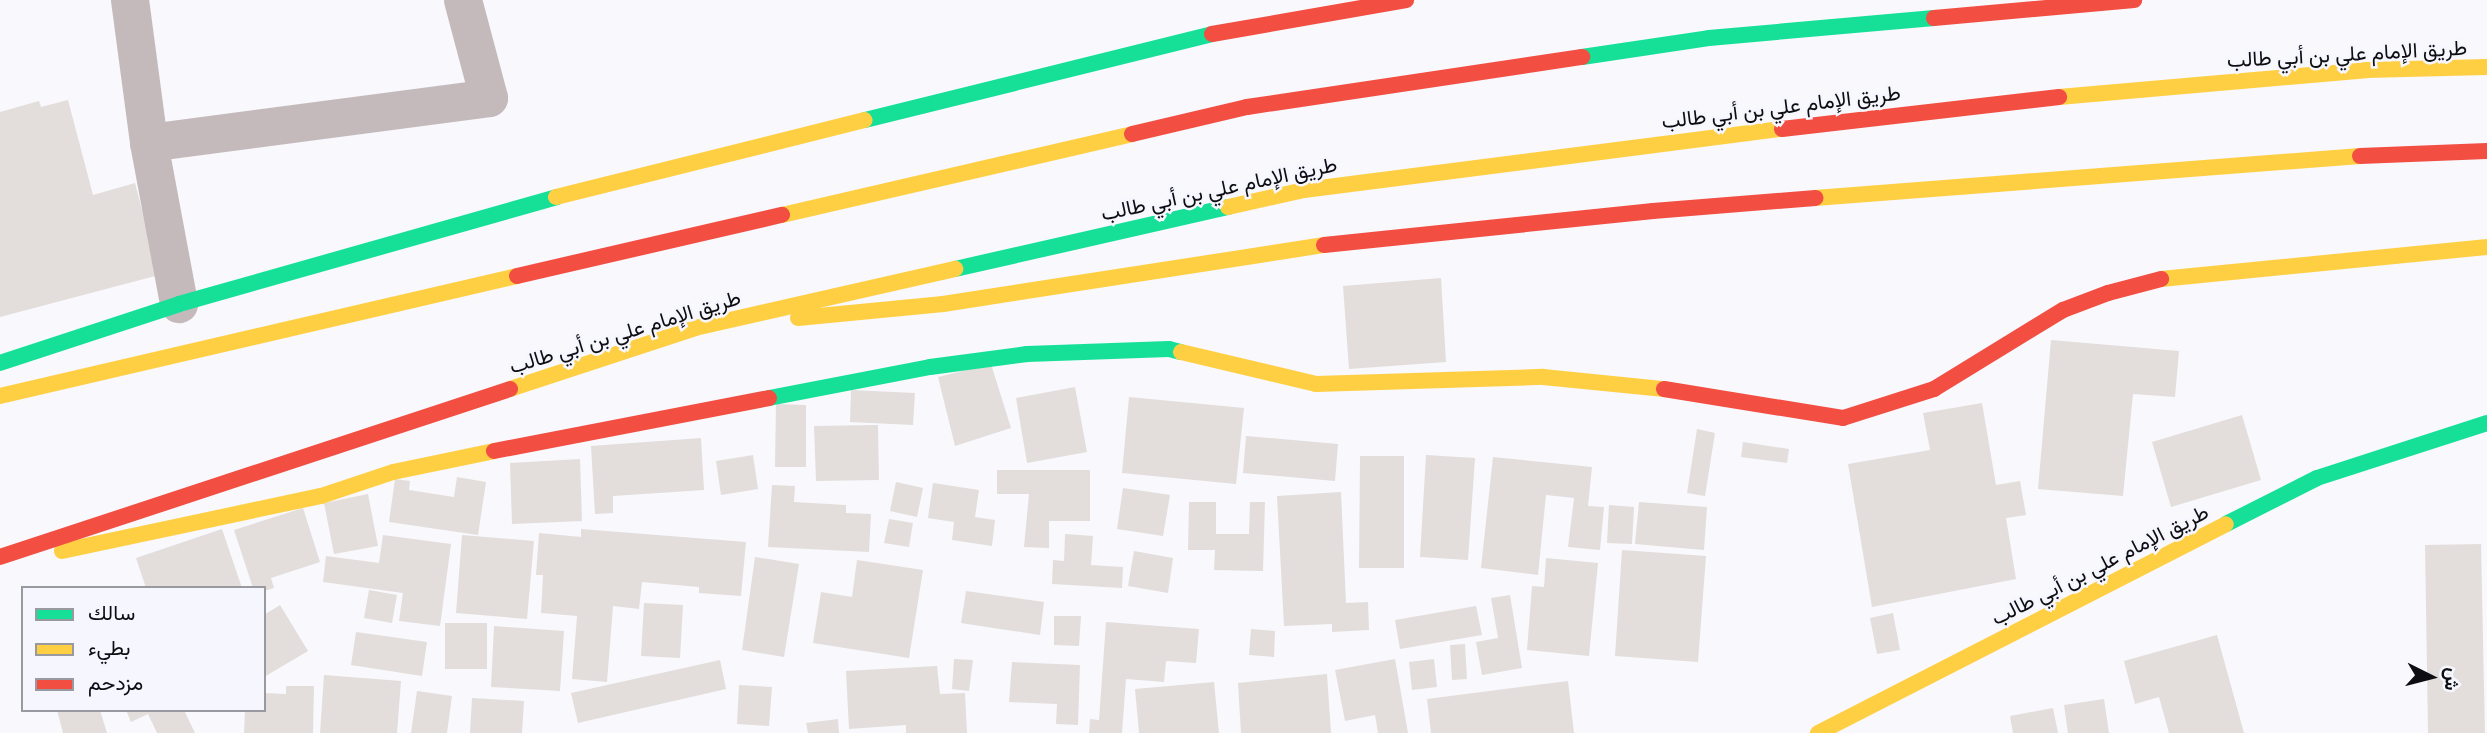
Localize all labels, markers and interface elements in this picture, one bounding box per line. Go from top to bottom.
street label: طريق الإمام علي بن أبي طالب [2226,35,2468,73]
street label: طريق الإمام علي بن أبي طالب [1660,80,1902,134]
street label: طريق الإمام علي بن أبي طالب [1099,152,1339,226]
street label: طريق الإمام علي بن أبي طالب [506,285,744,379]
street label: طريق الإمام علي بن أبي طالب [1987,499,2213,631]
legend [21,586,266,712]
text: سالك [88,601,135,625]
text: بطيء [88,636,131,660]
north arrow [2396,642,2466,712]
text: ش [2440,667,2465,692]
text: مزدحم [88,671,143,695]

